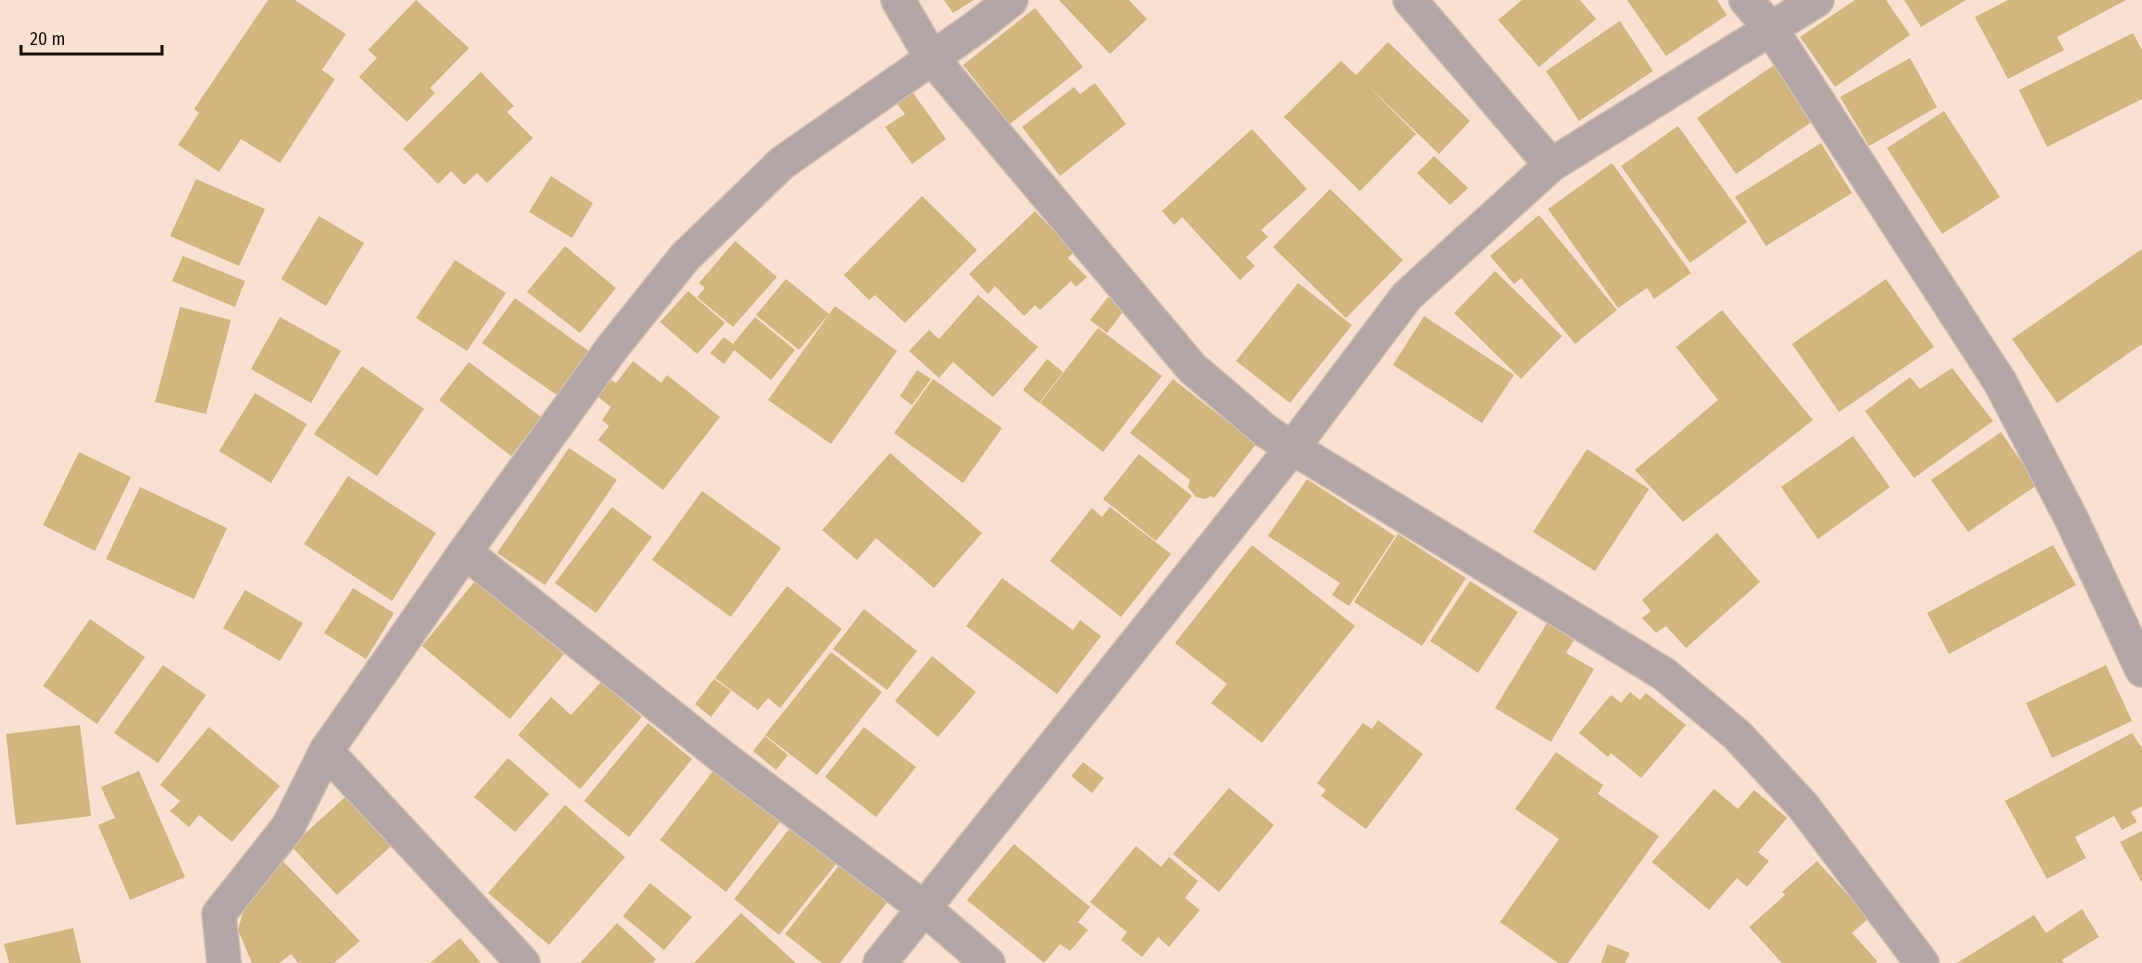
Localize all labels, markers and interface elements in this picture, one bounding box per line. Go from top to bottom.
scale bar [21,18,162,56]
text: 20 m [30,28,65,50]

